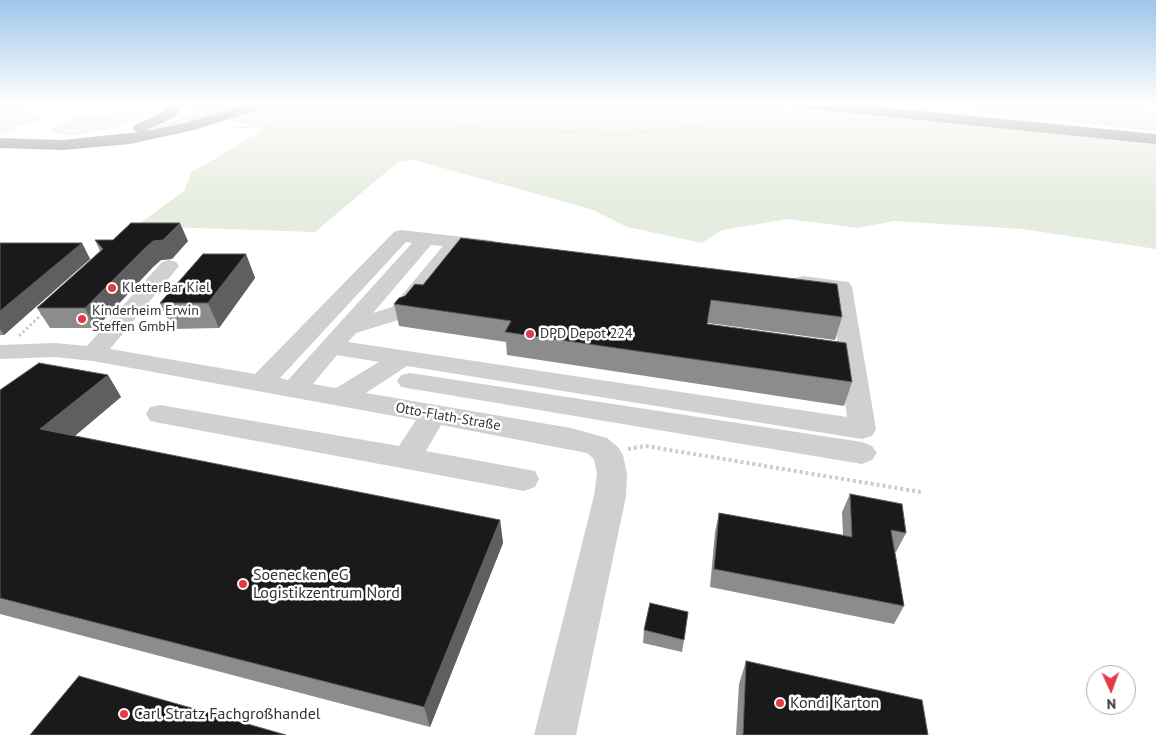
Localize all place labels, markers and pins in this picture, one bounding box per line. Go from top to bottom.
place label: KletterBar Kiel [122,280,210,296]
marker: KletterBar Kiel [106,282,118,294]
place label: Kinderheim Erwin Steffen GmbH [92,303,199,336]
marker: Kinderheim Erwin Steffen GmbH [76,313,88,325]
place label: DPD Depot 224 [540,326,633,342]
marker: DPD Depot 224 [524,328,536,340]
place label: Soenecken eG Logistikzentrum Nord [253,565,400,603]
marker: Soenecken eG Logistikzentrum Nord [237,578,249,590]
place label: Kondi Karton [790,693,879,713]
marker: Kondi Karton [774,697,786,709]
place label: Carl Stratz Fachgroßhandel [134,704,320,724]
marker: Carl Stratz Fachgroßhandel [118,708,130,720]

